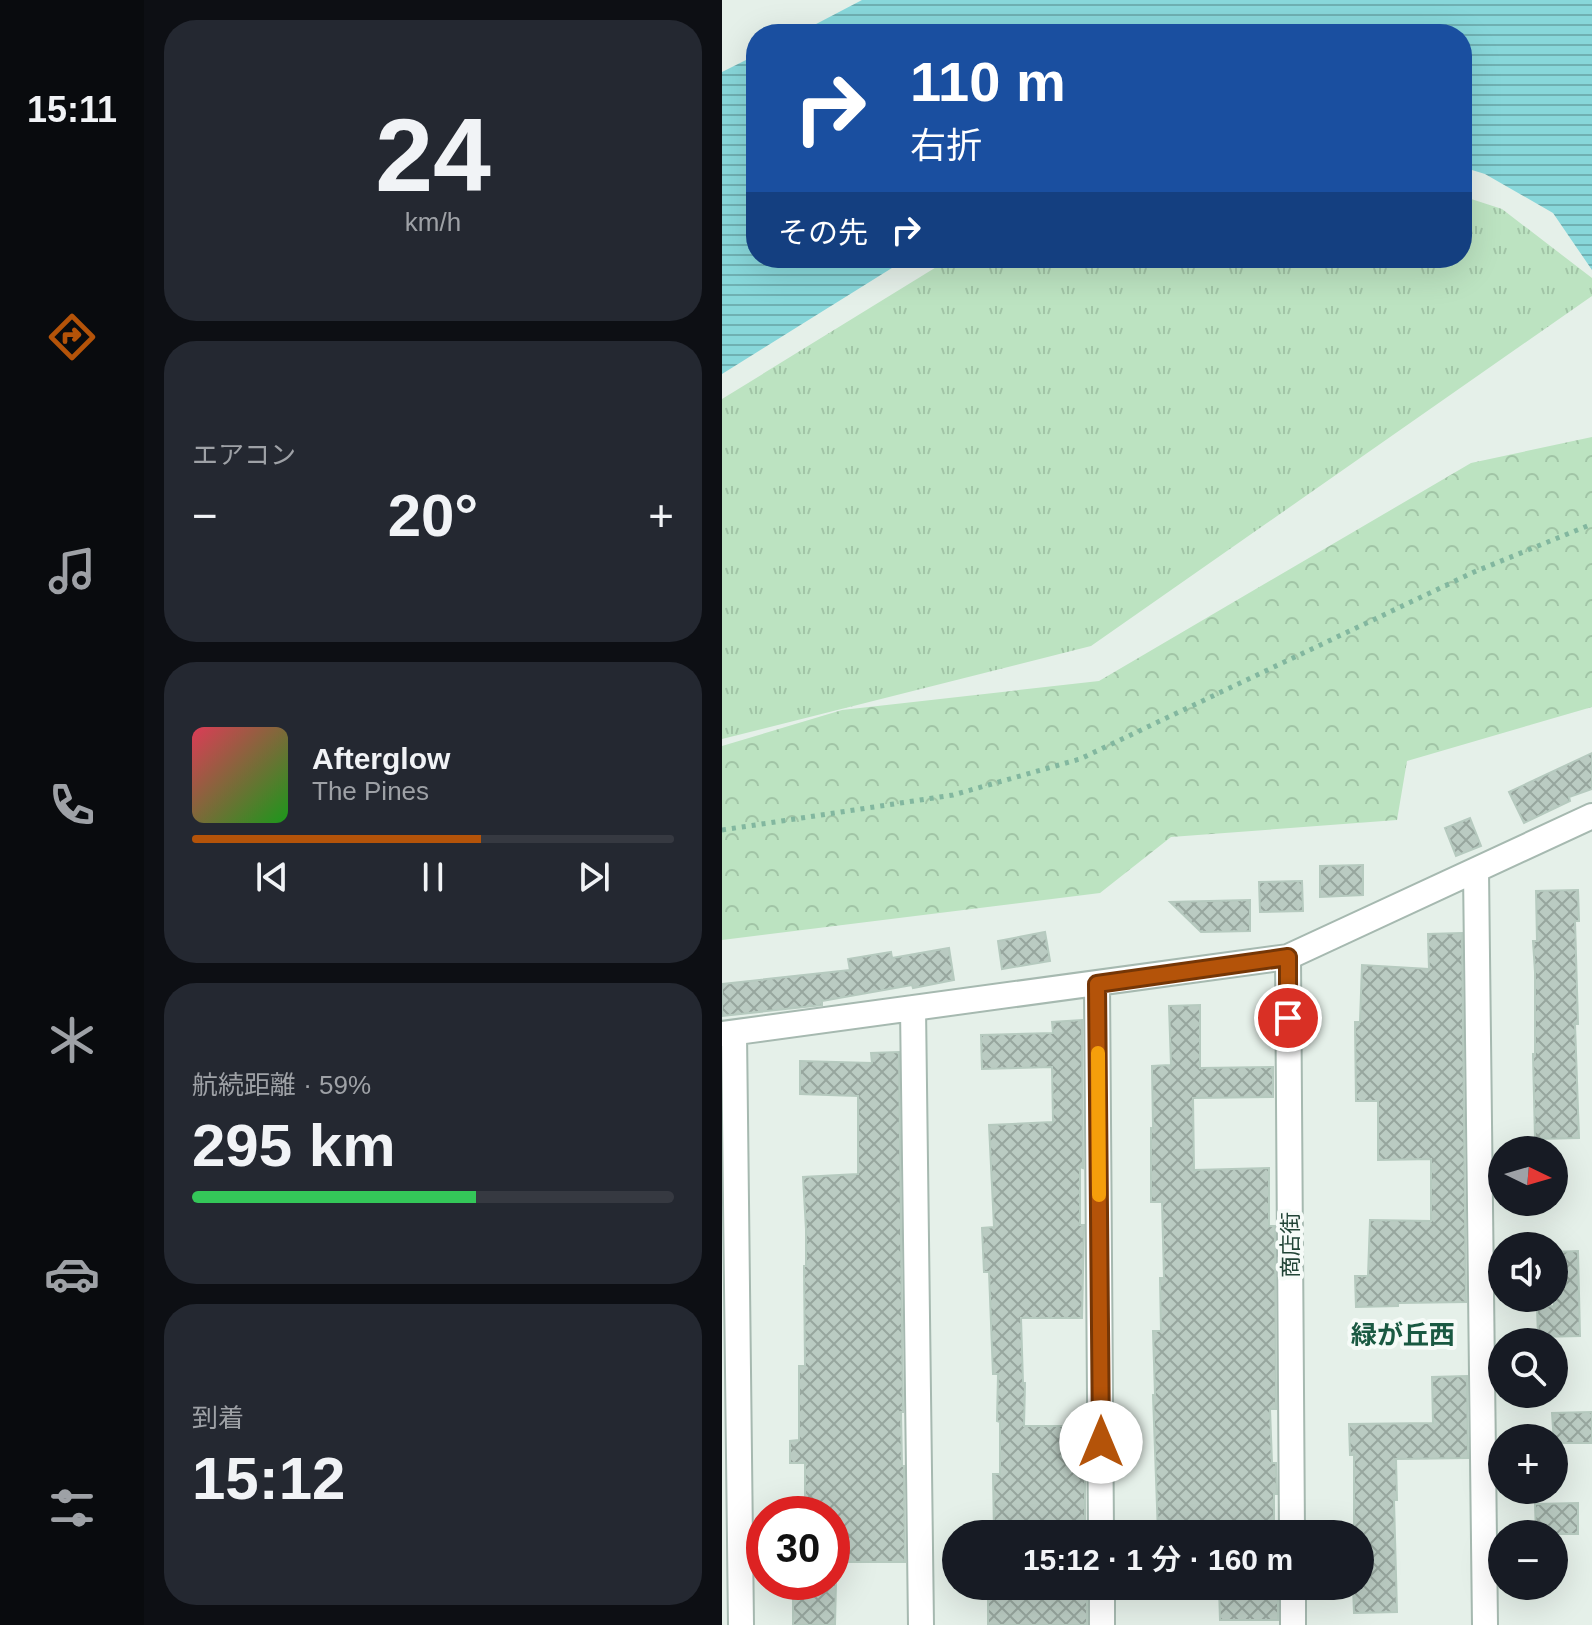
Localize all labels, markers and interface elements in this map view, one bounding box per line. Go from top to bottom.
text: 110 m [910,50,1066,113]
icon: right [778,56,882,160]
text: 15:11 [27,89,117,130]
text: 24 [375,97,491,213]
text: 右折 [910,125,982,166]
text: km/h [405,207,461,237]
icon: right [884,208,928,252]
text: その先 [778,216,868,249]
icon: directions [44,309,100,365]
text: エアコン [192,440,296,470]
text: 20° [388,482,478,549]
text: − [192,491,218,540]
text: + [648,491,674,540]
icon: music [44,543,100,599]
text: Afterglow [312,742,450,775]
text: The Pines [312,776,429,806]
icon: phone [44,777,100,833]
icon: previous [250,855,294,899]
icon: pause [411,855,455,899]
icon: next [572,855,616,899]
pin [1254,984,1322,1052]
icon: arrive [1266,996,1310,1040]
icon: climate [44,1012,100,1068]
text: 航続距離 · 59% [192,1070,371,1100]
text: 295 km [192,1112,396,1179]
north arrow [1488,1136,1568,1216]
map controls [1488,1136,1568,1600]
street label: 商店街 [1278,1212,1303,1278]
button: sound [1488,1232,1568,1312]
icon: car [44,1246,100,1302]
district label: 緑が丘西 [1351,1320,1455,1350]
button: search [1488,1328,1568,1408]
position arrow [1059,1400,1143,1484]
text: 到着 [192,1403,244,1433]
button: + [1488,1424,1568,1504]
text: 15:12 [192,1445,345,1512]
icon: filters [44,1480,100,1536]
speed limit sign: 30 [746,1496,850,1600]
button: − [1488,1520,1568,1600]
text: 15:12 · 1 分 · 160 m [1023,1543,1293,1576]

